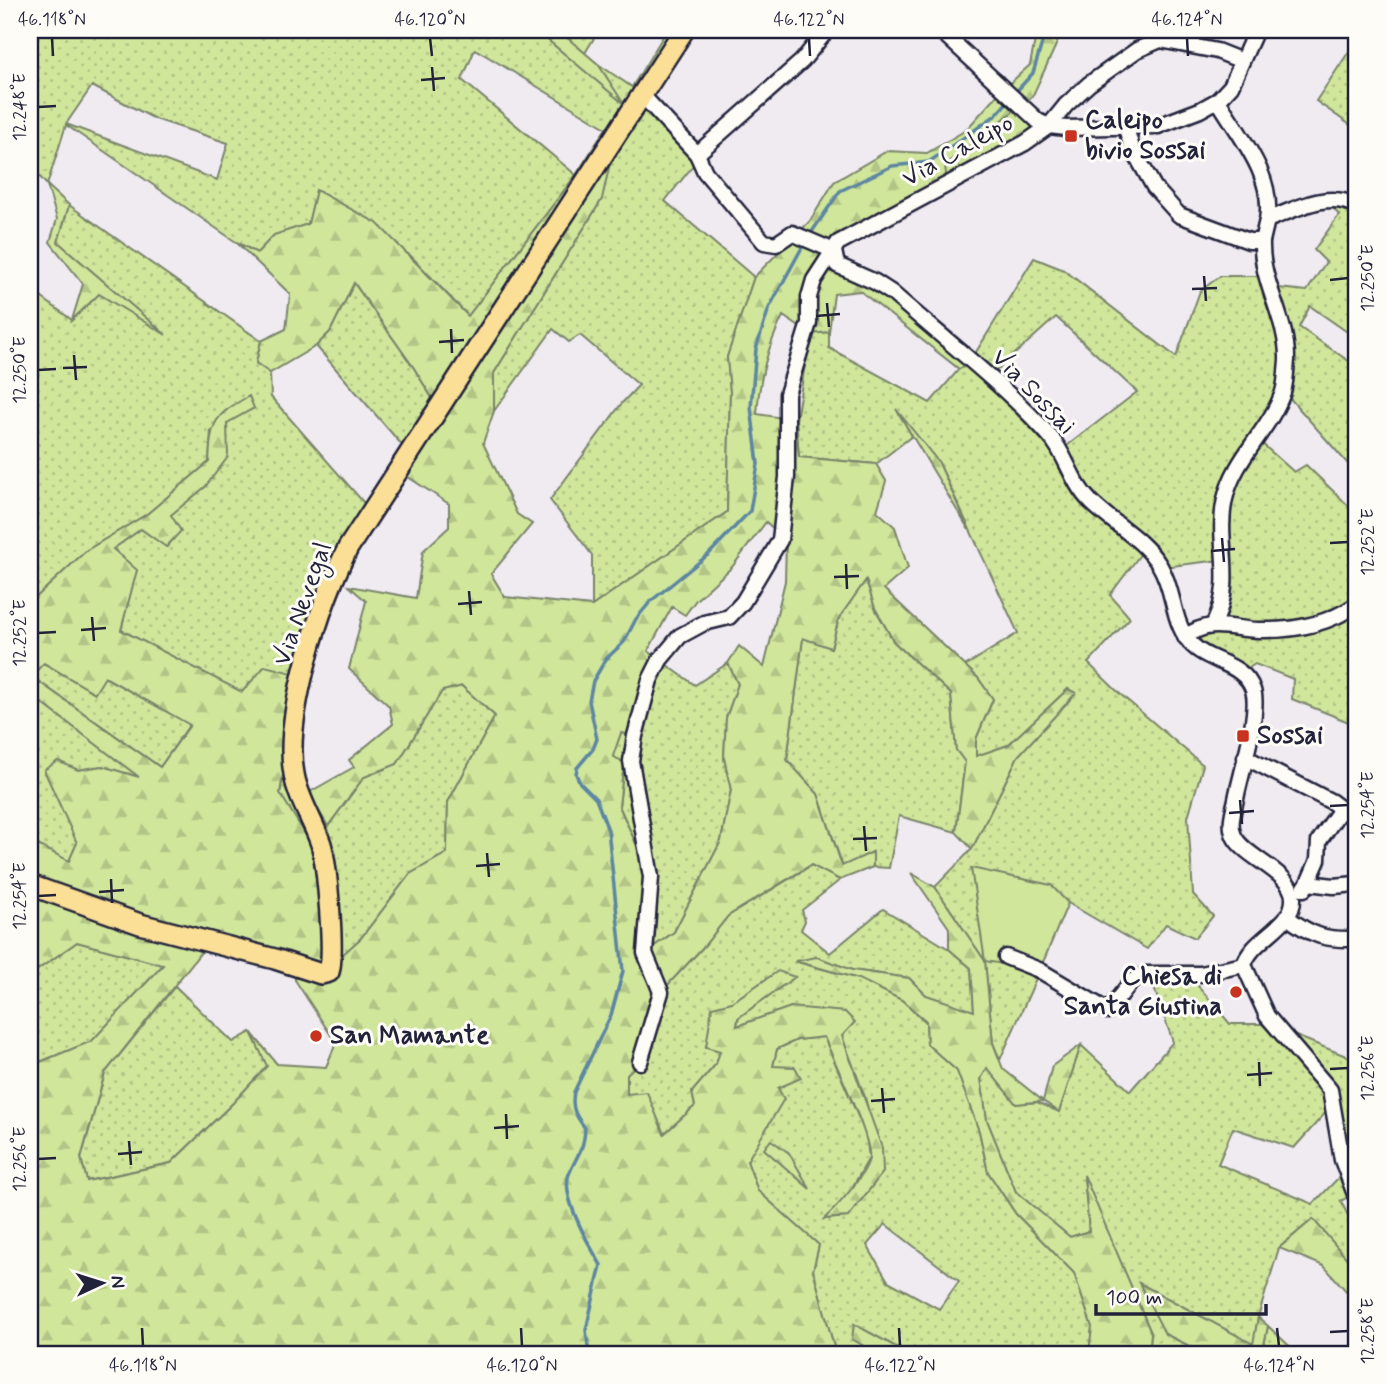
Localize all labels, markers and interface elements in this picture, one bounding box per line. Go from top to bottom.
text: 46.118°N [18,8,86,32]
text: 46.120°N [394,8,466,32]
text: 46.122°N [773,8,845,32]
text: 46.124°N [1152,8,1222,32]
text: 12.248°E [8,73,32,141]
place label: Caleipo bivio Sossai [1085,104,1206,168]
street label: Via Caleipo [896,106,1020,196]
marker: Caleipo bivio Sossai [1063,128,1079,144]
text: 12.250°E [1356,244,1380,312]
text: 12.250°E [8,336,32,404]
street label: Via Sossai [983,341,1083,443]
text: 12.252°E [1356,508,1380,576]
street label: Via Nevegal [265,537,343,671]
text: 12.252°E [8,599,32,667]
place label: Sossai [1257,719,1323,753]
marker: Sossai [1235,728,1251,744]
text: 12.254°E [1356,771,1380,839]
text: 12.254°E [8,862,32,930]
place label: Chiesa di Santa Giustina [1064,960,1222,1024]
marker: Chiesa di Santa Giustina [1228,984,1244,1000]
place label: San Mamante [330,1019,489,1053]
marker: San Mamante [308,1028,324,1044]
text: 12.256°E [1356,1035,1380,1101]
text: 12.256°E [8,1126,32,1192]
north arrow [66,1248,136,1318]
scale bar [1096,1272,1265,1316]
text: N [105,1275,130,1289]
text: 100 m [1106,1284,1162,1312]
text: 12.258°E [1356,1298,1380,1364]
text: 46.118°N [109,1354,177,1378]
text: 46.120°N [486,1354,558,1378]
text: 46.122°N [864,1354,936,1378]
text: 46.124°N [1244,1354,1314,1378]

